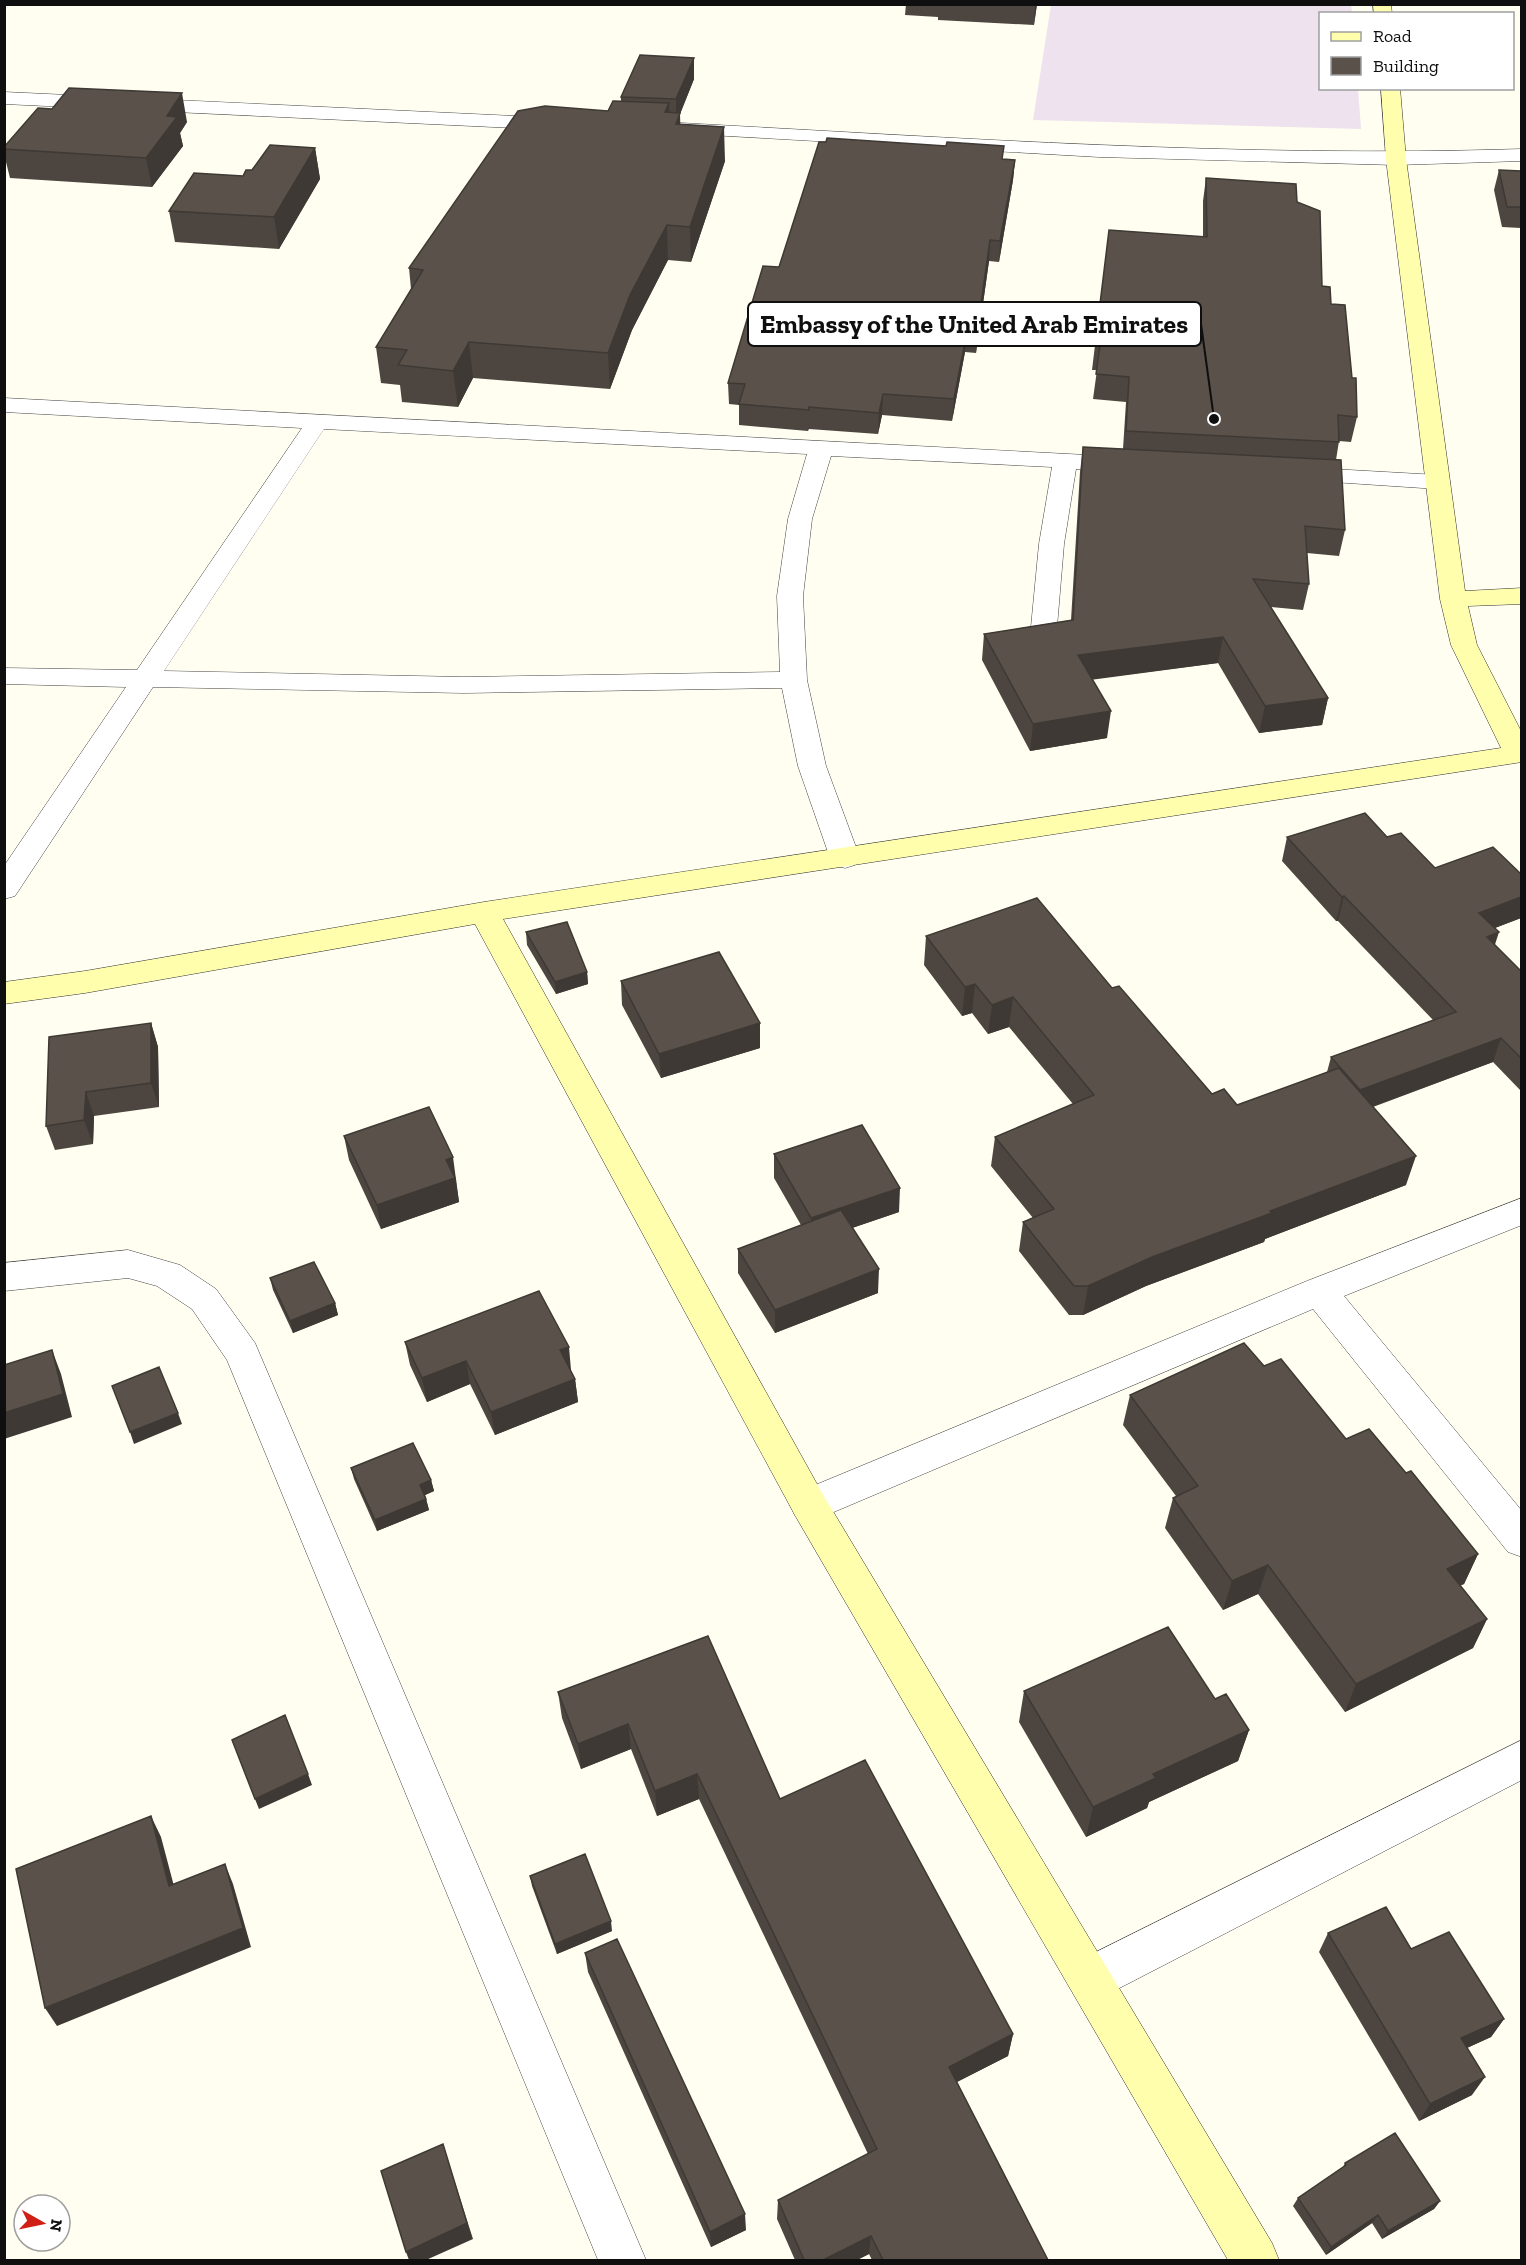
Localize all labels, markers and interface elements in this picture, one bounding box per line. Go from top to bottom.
legend [1319,12,1514,90]
text: Road [1373,25,1412,47]
text: Building [1373,55,1439,77]
callout: Embassy of the United Arab Emirates [748,302,1201,346]
text: Embassy of the United Arab Emirates [760,308,1188,340]
north arrow [12,2193,72,2253]
text: N [46,2218,67,2233]

